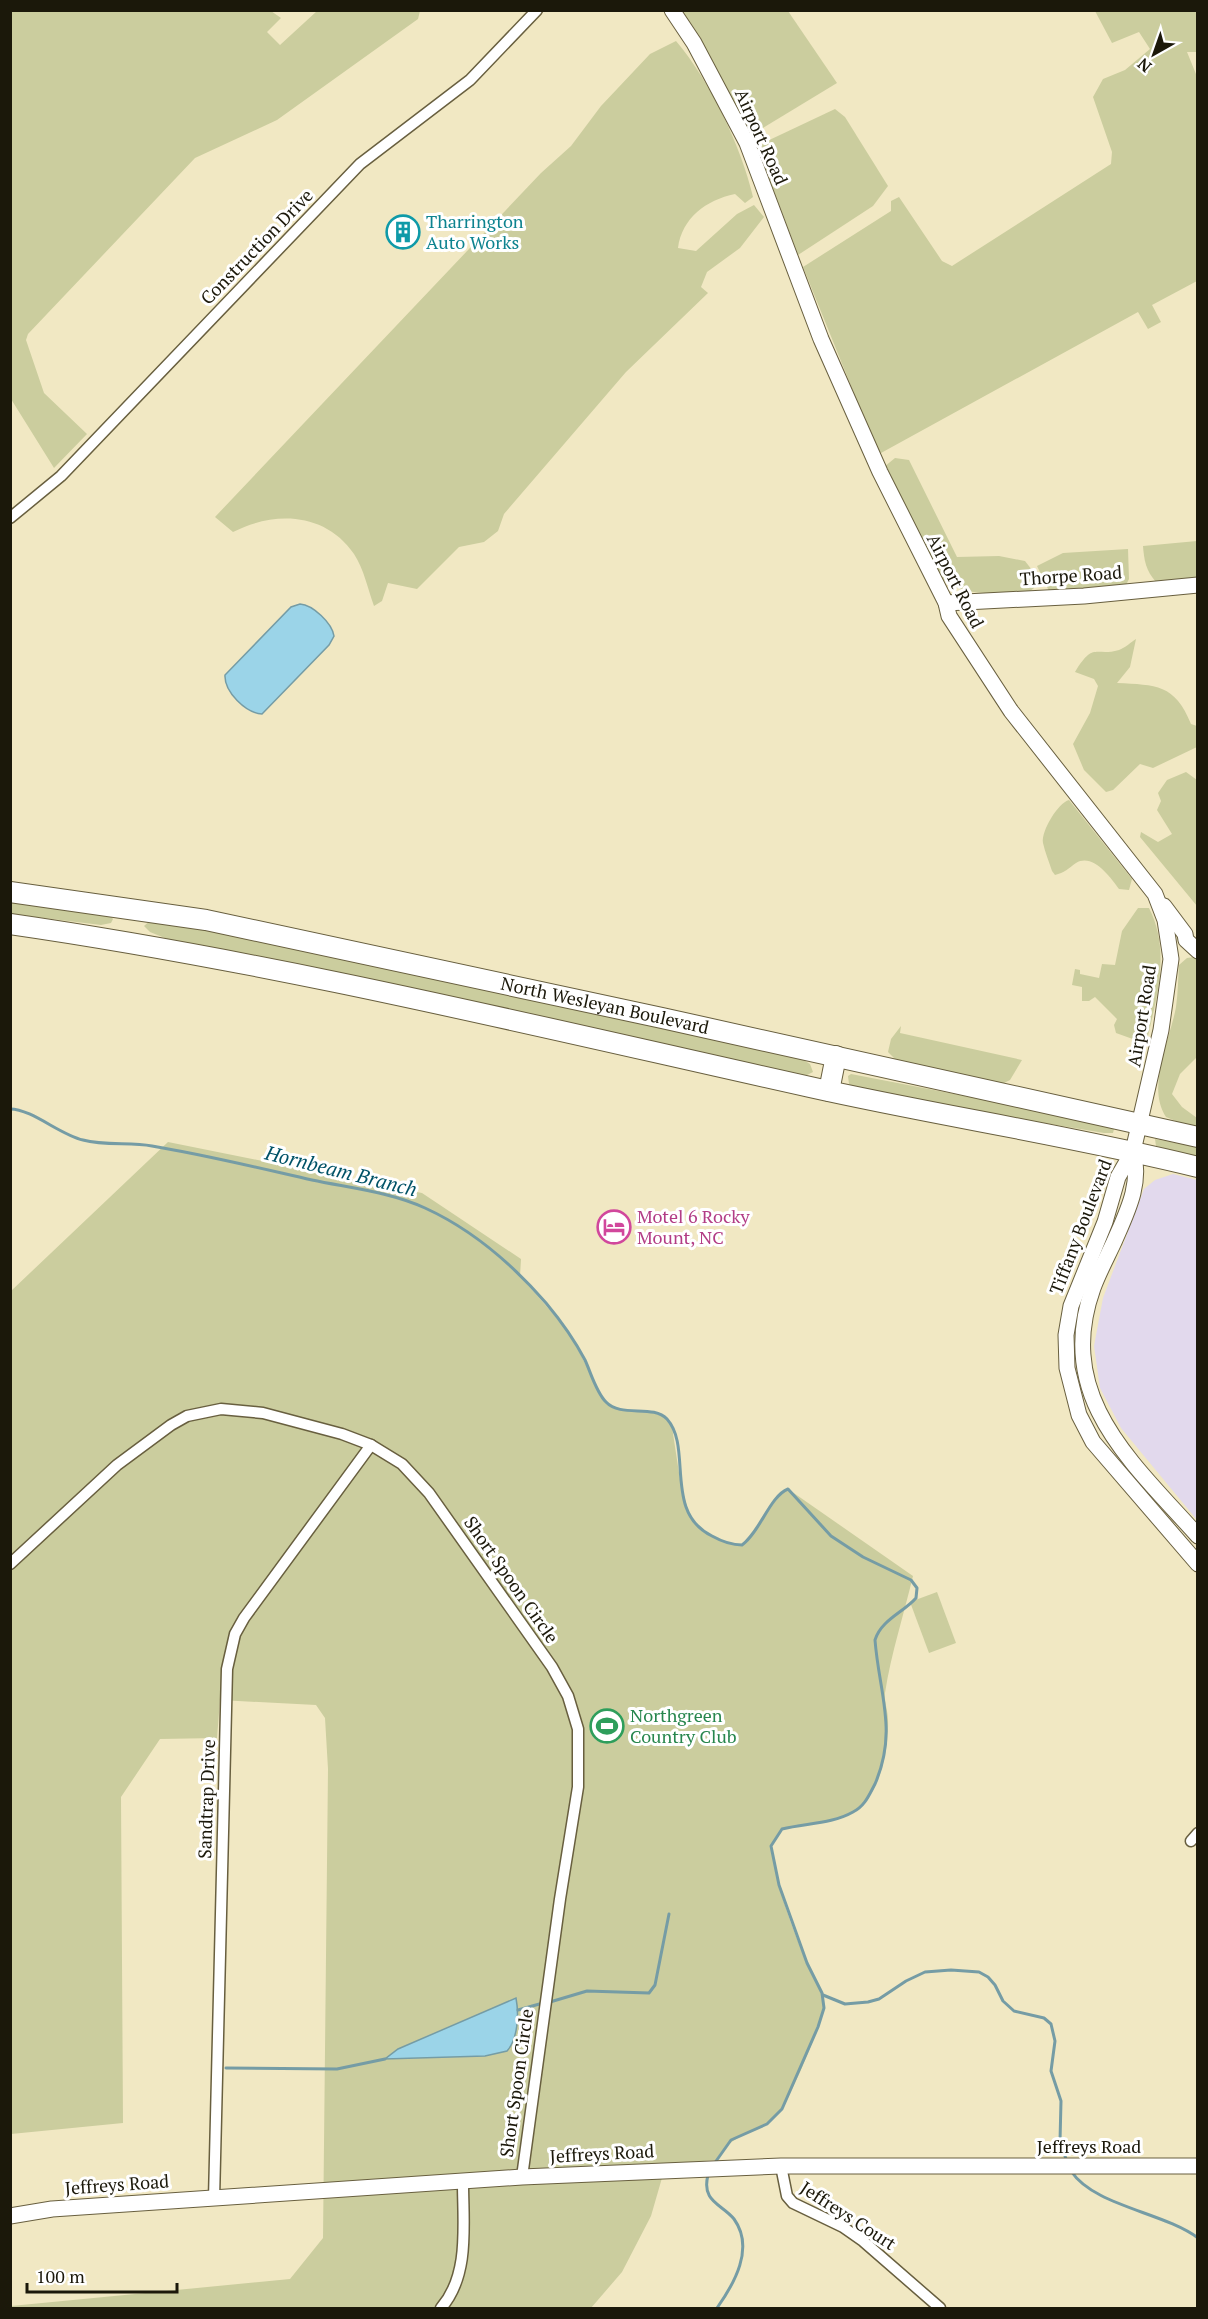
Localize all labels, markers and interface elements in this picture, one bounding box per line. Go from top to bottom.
north arrow [1124,24,1184,84]
text: N [1133,53,1156,78]
street label: Airport Road [730,85,794,188]
street label: Construction Drive [195,183,318,309]
place label: Tharrington Auto Works [426,209,524,254]
building icon: Tharrington Auto Works [385,214,421,250]
street label: Airport Road [922,529,990,632]
street label: Thorpe Road [1019,559,1123,591]
street label: Airport Road [1121,963,1161,1069]
street label: North Wesleyan Boulevard [499,971,711,1039]
water label: Hornbeam Branch [261,1138,420,1202]
street label: Tiffany Boulevard [1043,1156,1117,1298]
place label: Motel 6 Rocky Mount, NC [637,1204,751,1249]
hotel icon: Motel 6 Rocky Mount, NC [596,1209,632,1245]
street label: Short Spoon Circle [459,1511,565,1648]
place label: Northgreen Country Club [630,1703,737,1748]
sports icon: Northgreen Country Club [589,1708,625,1744]
street label: Sandtrap Drive [192,1739,220,1859]
street label: Short Spoon Circle [494,2007,538,2159]
street label: Jeffreys Road [1037,2134,1141,2158]
street label: Jeffreys Road [549,2138,655,2168]
street label: Jeffreys Road [64,2168,170,2200]
street label: Jeffreys Court [796,2175,901,2255]
scale bar [27,2256,177,2294]
text: 100 m [36,2264,85,2288]

